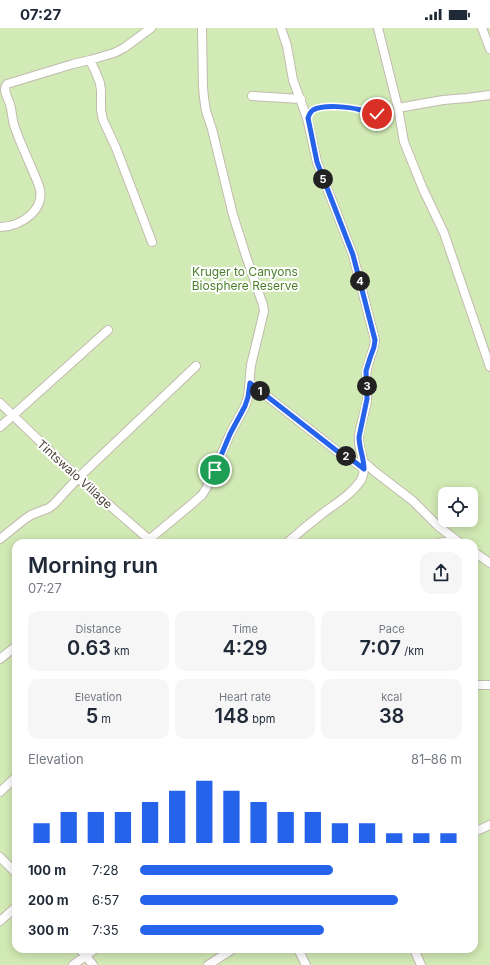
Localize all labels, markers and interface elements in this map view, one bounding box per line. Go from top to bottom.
text: 07:27 [20,5,61,24]
pin [360,97,394,131]
icon: check [366,103,388,125]
pin: 5 [313,169,333,189]
text: 5 [319,172,327,186]
park label: Kruger to Canyons Biosphere Reserve [192,264,298,293]
pin: 4 [350,271,370,291]
text: 4 [356,274,364,288]
pin: 3 [357,376,377,396]
text: 3 [363,379,371,393]
pin: 1 [250,381,270,401]
text: 1 [258,384,262,398]
street label: Tintswalo Village [34,436,116,512]
pin: 2 [336,446,356,466]
text: 2 [343,449,349,463]
pin [198,453,232,487]
icon: arrive [204,459,226,481]
map controls [438,487,478,527]
button: locate [438,487,478,527]
text: Morning run [28,552,158,578]
button: share [420,552,462,594]
text: 07:27 [28,580,62,596]
text: Distance [76,622,121,636]
text: Time [232,622,258,636]
text: Pace [379,622,405,636]
text: 0.63 [67,636,111,660]
text: 4:29 [223,636,267,660]
text: 7:07 [360,636,401,660]
text: km [111,644,130,658]
text: /km [401,644,424,658]
text: Elevation [75,690,122,704]
text: Heart rate [219,690,271,704]
text: kcal [381,690,402,704]
text: 5 [86,704,98,728]
text: 148 [215,704,249,728]
text: 38 [379,704,404,728]
text: m [98,712,111,726]
text: bpm [249,712,275,726]
text: Elevation [28,751,84,767]
text: 81–86 m [411,751,462,767]
text: 100 m [28,862,66,878]
text: 7:28 [92,862,119,878]
text: 200 m [28,892,69,908]
text: 6:57 [92,892,119,908]
text: 300 m [28,922,69,938]
text: 7:35 [92,922,119,938]

